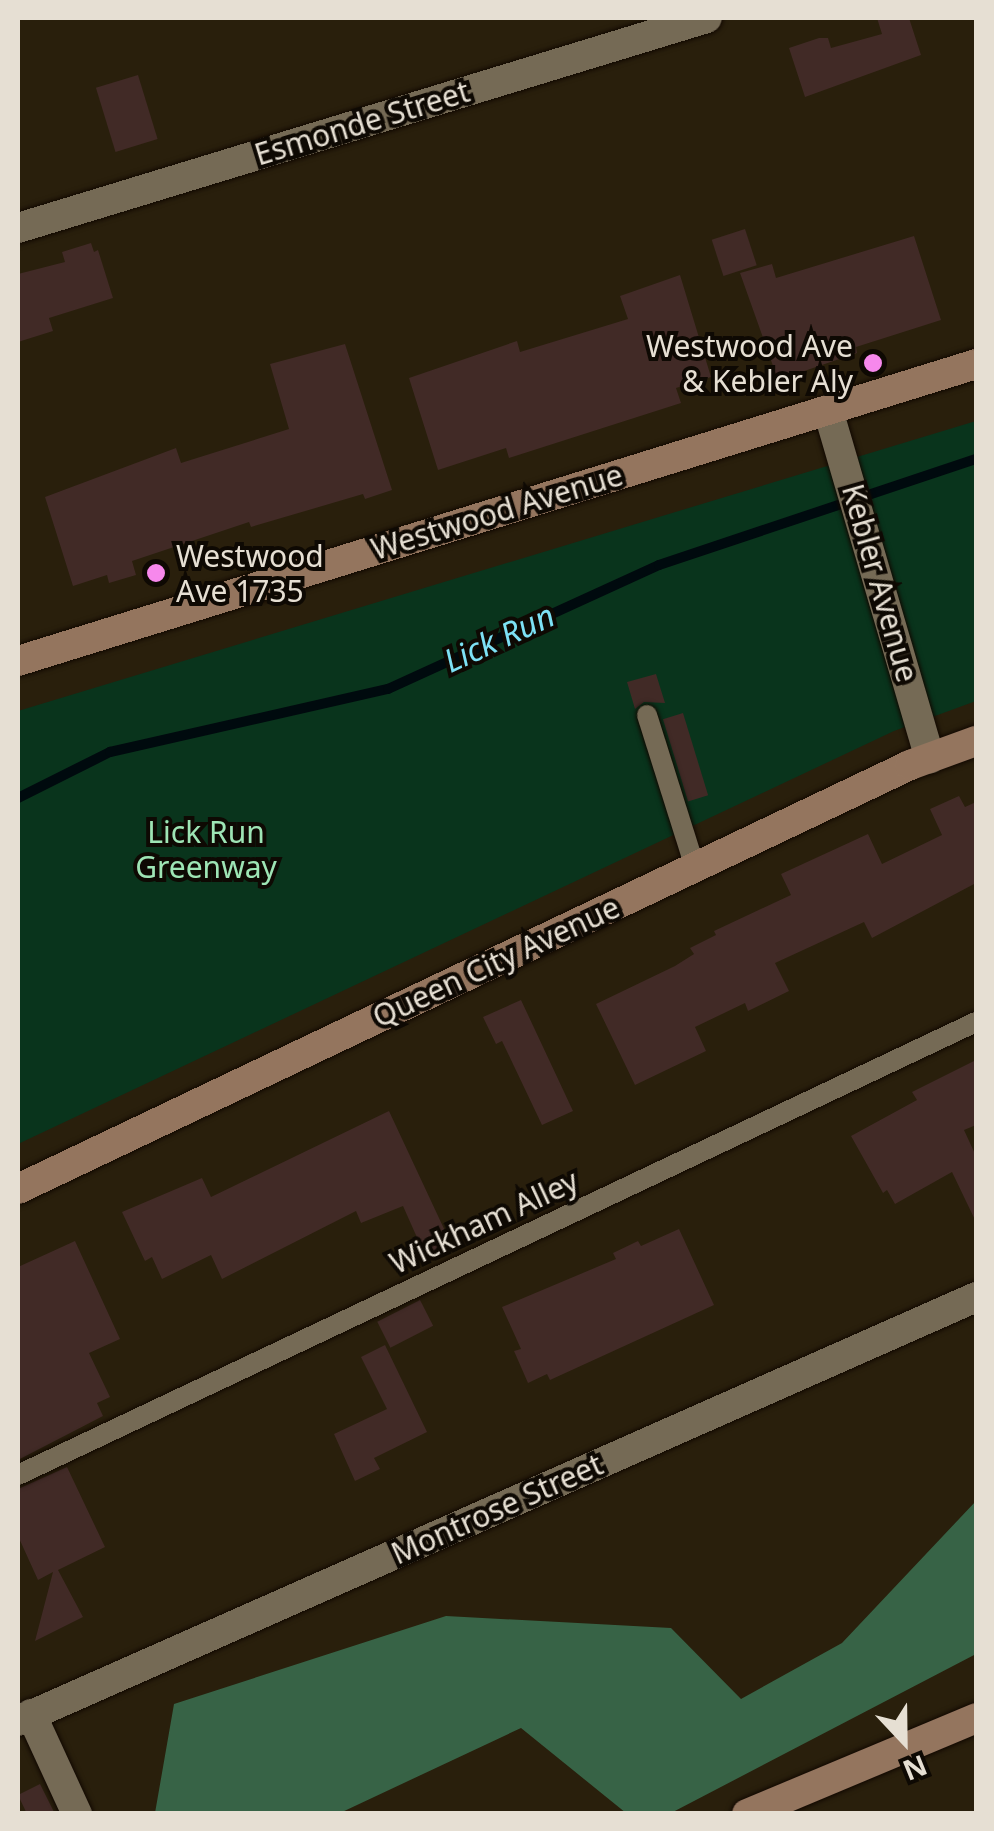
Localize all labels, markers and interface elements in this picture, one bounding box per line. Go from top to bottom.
street label: Esmonde Street [250,73,474,173]
place label: Westwood Ave & Kebler Aly [646,328,853,398]
marker: Westwood Ave & Kebler Aly [862,352,884,374]
street label: Westwood Avenue [367,457,627,567]
street label: Kebler Avenue [835,480,925,686]
place label: Westwood Ave 1735 [176,538,324,608]
marker: Westwood Ave 1735 [145,562,167,584]
water label: Lick Run [438,596,560,680]
park label: Lick Run Greenway [135,814,277,884]
street label: Queen City Avenue [367,889,625,1035]
street label: Wickham Alley [384,1163,584,1281]
street label: Montrose Street [386,1446,608,1572]
north arrow [854,1691,954,1791]
text: N [898,1747,933,1791]

